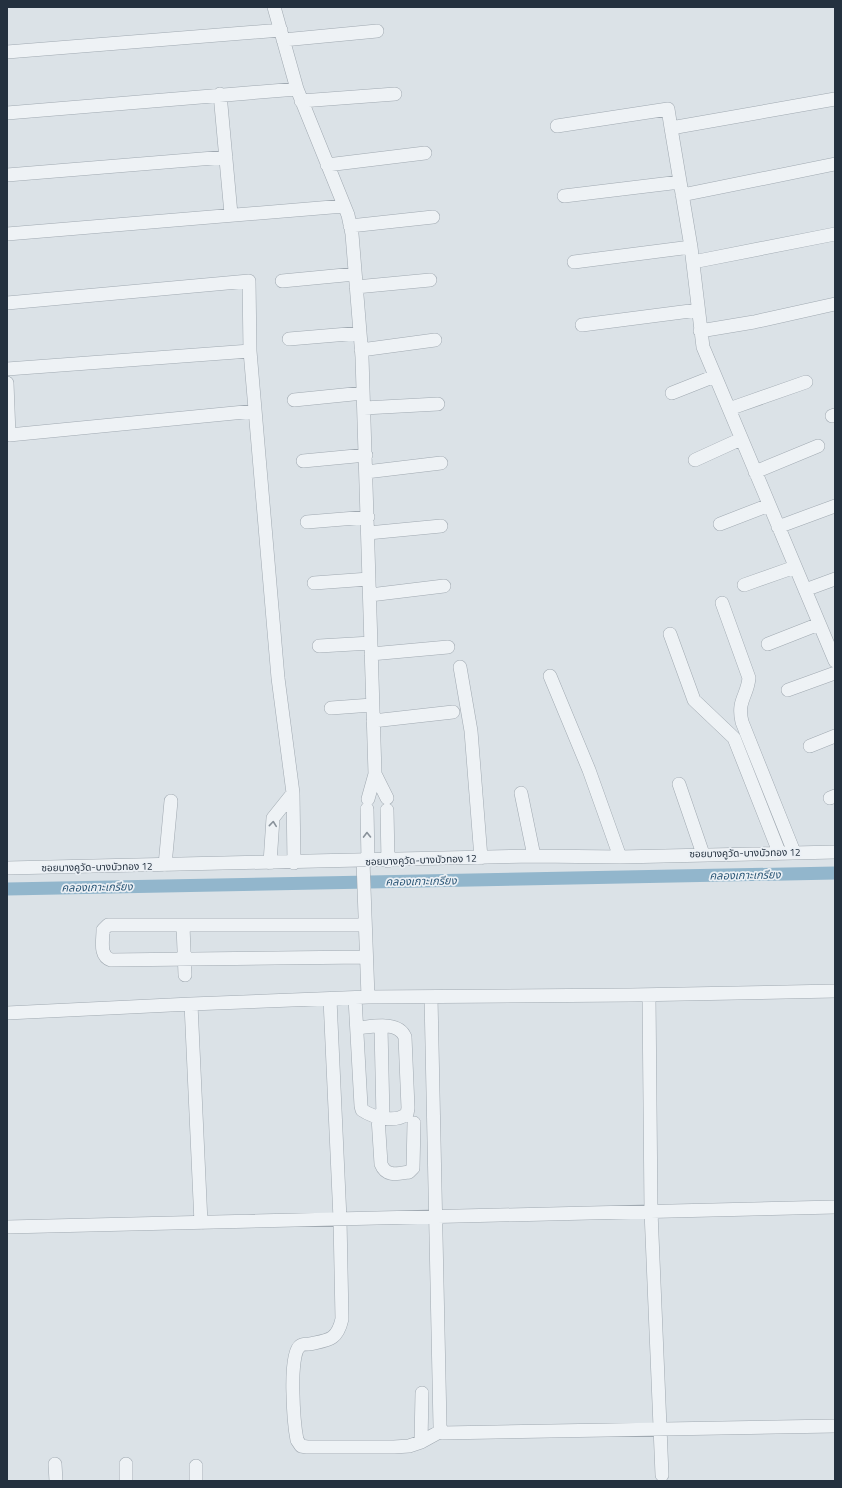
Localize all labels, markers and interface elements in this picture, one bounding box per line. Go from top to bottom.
one-way arrow [268,821,277,828]
one-way arrow [363,832,372,838]
street label: ซอยบางคูวัด-บางบัวทอง 12 [689,845,801,861]
street label: ซอยบางคูวัด-บางบัวทอง 12 [365,851,477,869]
street label: ซอยบางคูวัด-บางบัวทอง 12 [41,859,153,875]
water label: คลองเกาะเกรียง [709,866,782,884]
water label: คลองเกาะเกรียง [385,872,458,890]
water label: คลองเกาะเกรียง [61,878,134,896]

